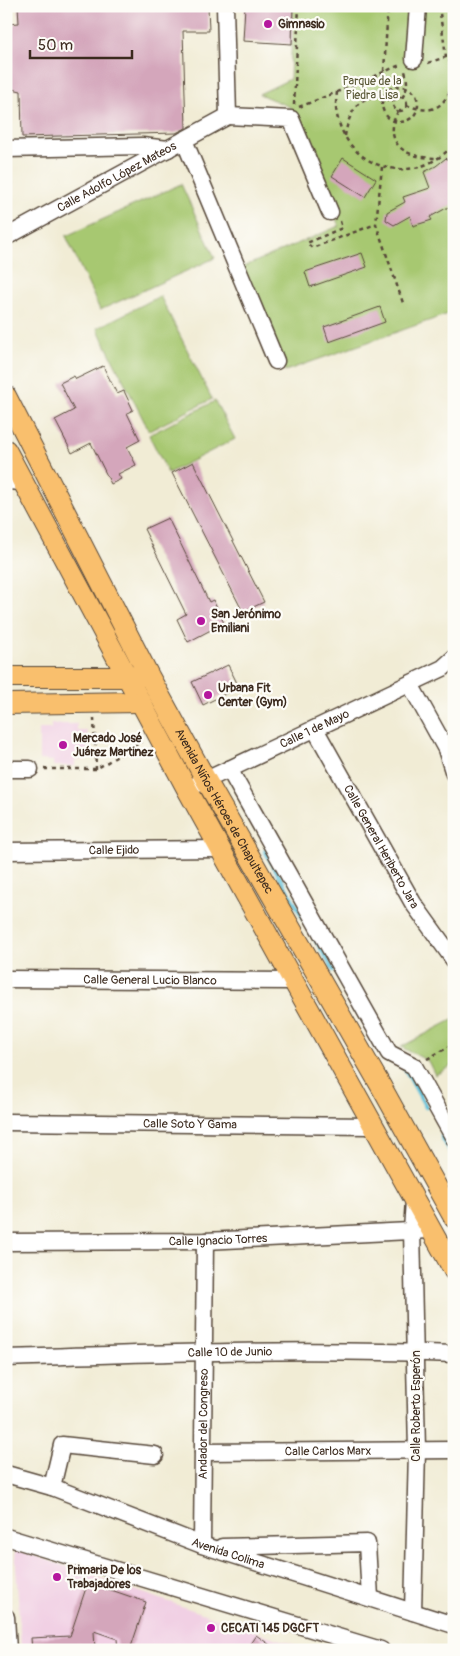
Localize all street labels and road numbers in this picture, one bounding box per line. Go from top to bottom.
street label: Calle Adolfo López Mateos [55,138,180,216]
street label: Calle 1 de Mayo [278,706,352,752]
street label: Avenida Niños Héroes de Chapultepec [171,726,276,897]
street label: Calle General Heriberto Jara [340,782,422,912]
street label: Calle Ejido [89,843,140,858]
street label: Calle General Lucio Blanco [83,973,217,988]
street label: Calle Soto Y Gama [143,1116,237,1133]
street label: Calle Ignacio Torres [169,1231,268,1249]
street label: Calle 10 de Junio [188,1344,273,1361]
street label: Calle Roberto Esperón [409,1350,424,1462]
street label: Andador del Congreso [196,1368,212,1480]
street label: Calle Carlos Marx [285,1444,371,1459]
street label: Avenida Colima [189,1535,267,1573]

